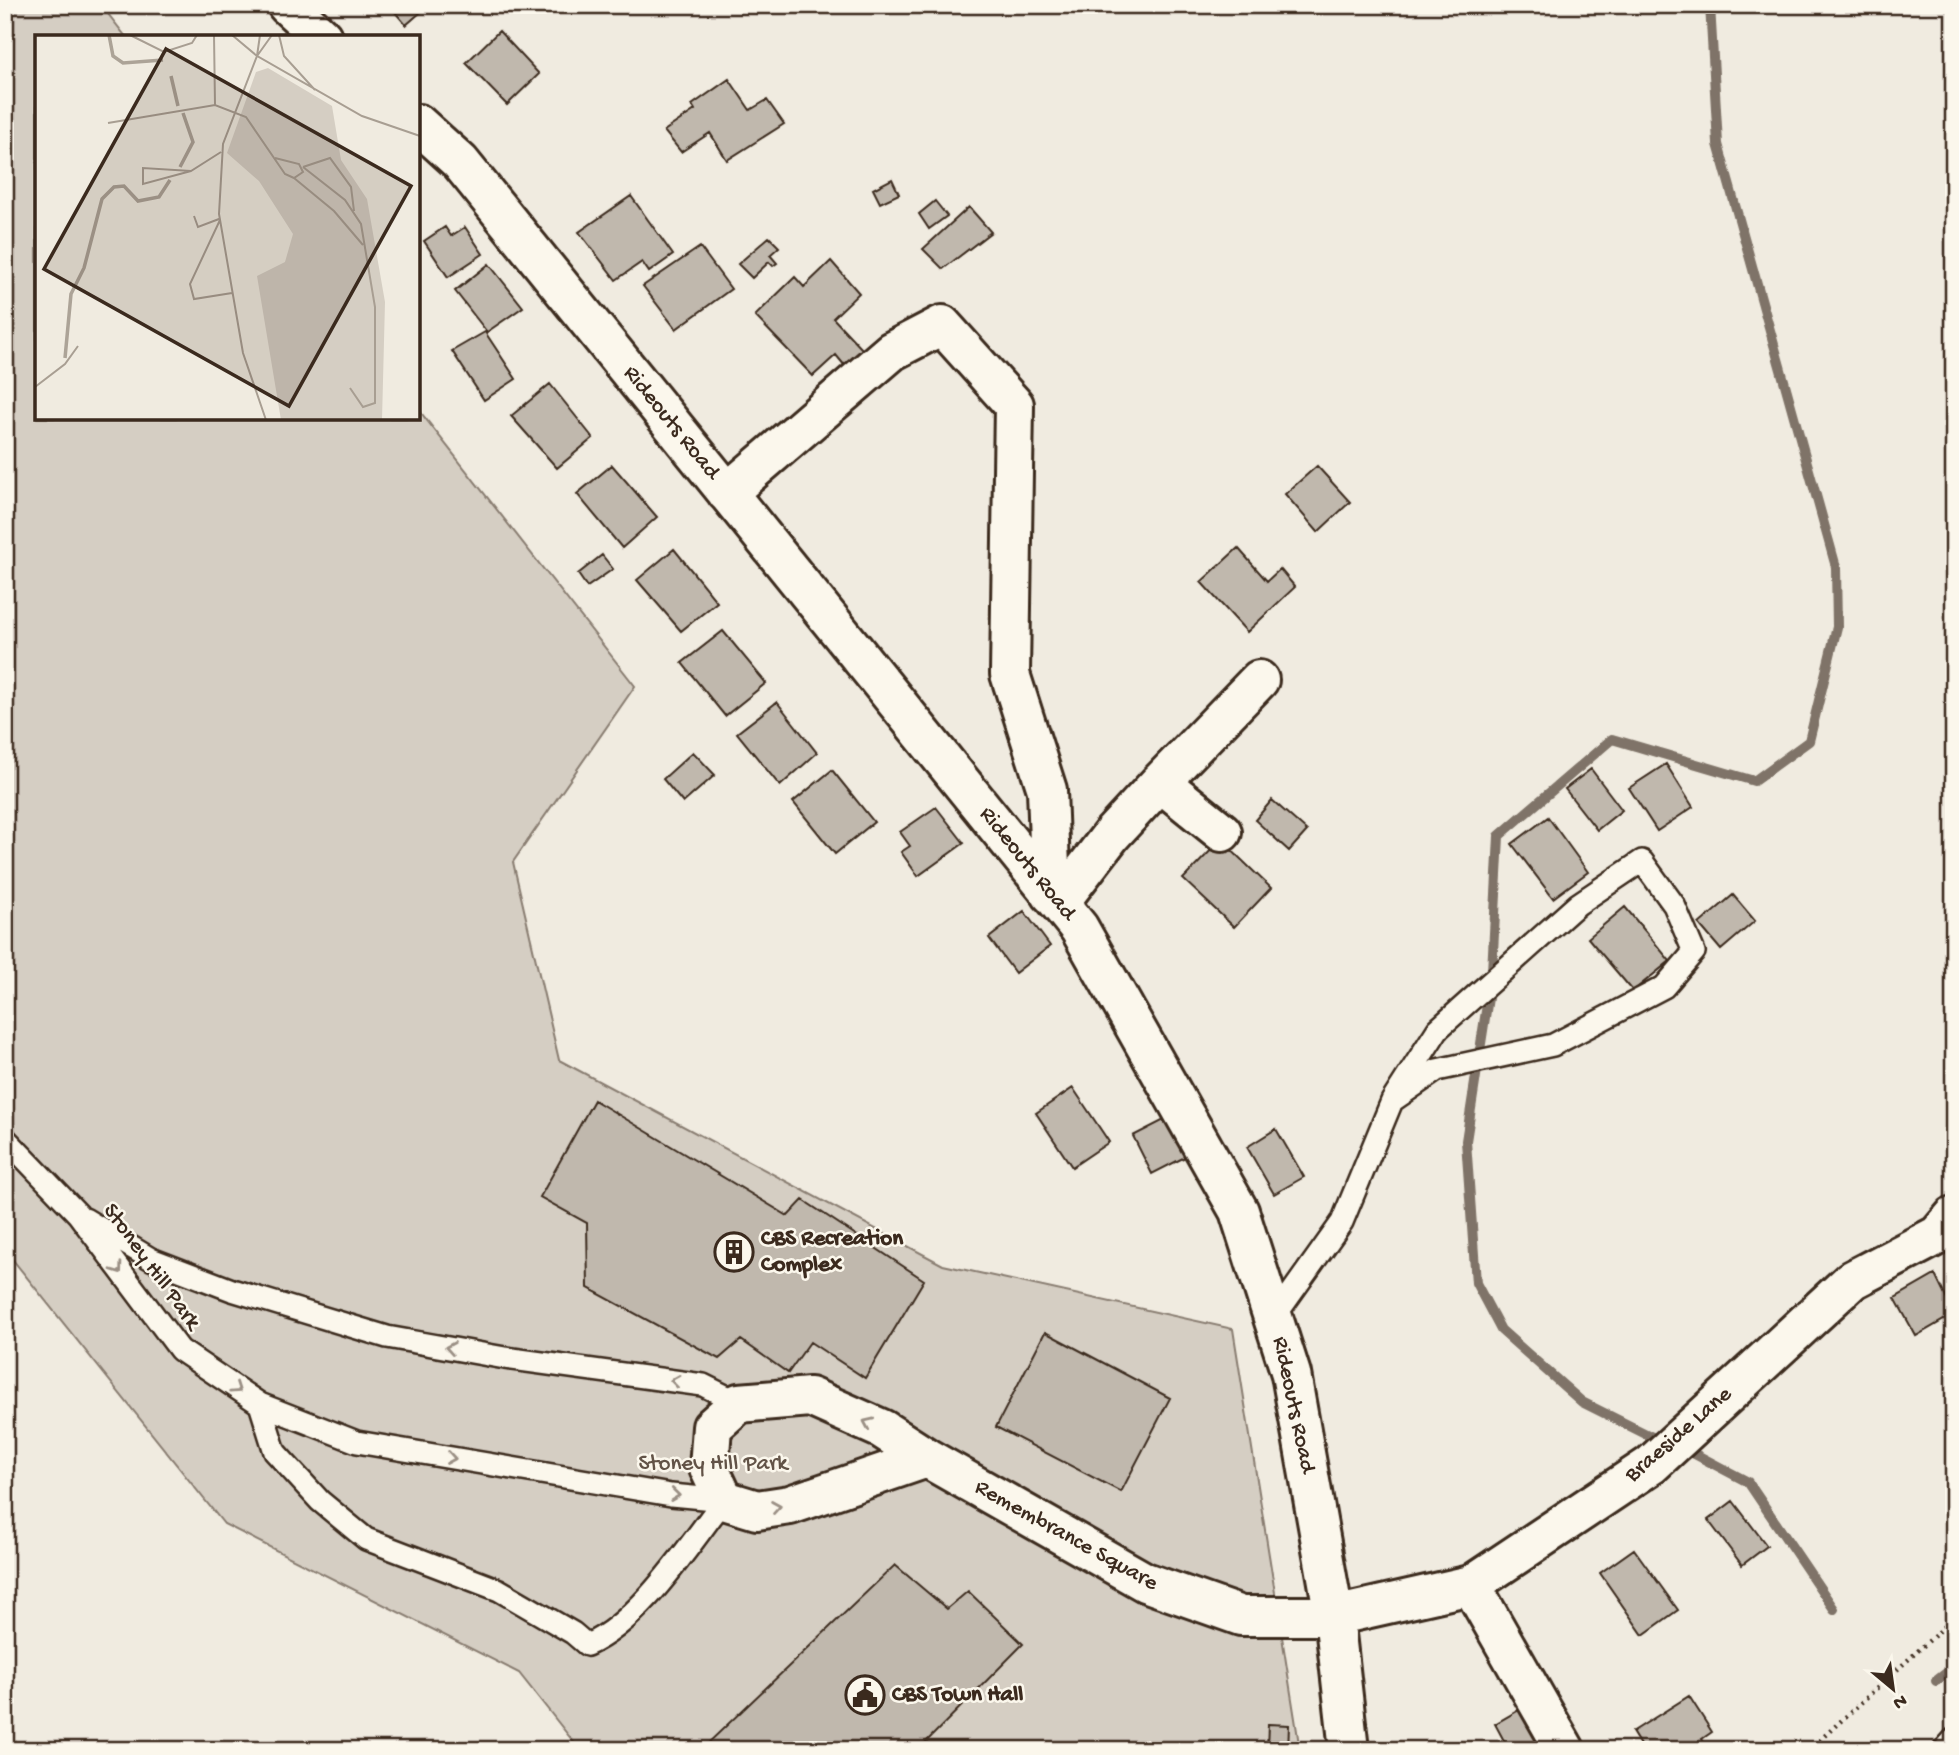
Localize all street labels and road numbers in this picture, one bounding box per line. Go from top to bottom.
street label: Rideouts Road [617,361,726,487]
street label: Rideouts Road [973,802,1082,928]
street label: Stoney Hill Park [96,1199,207,1337]
street label: Rideouts Road [1265,1334,1321,1477]
street label: Braeside Lane [1619,1381,1739,1489]
street label: Remembrance Square [970,1474,1163,1598]

